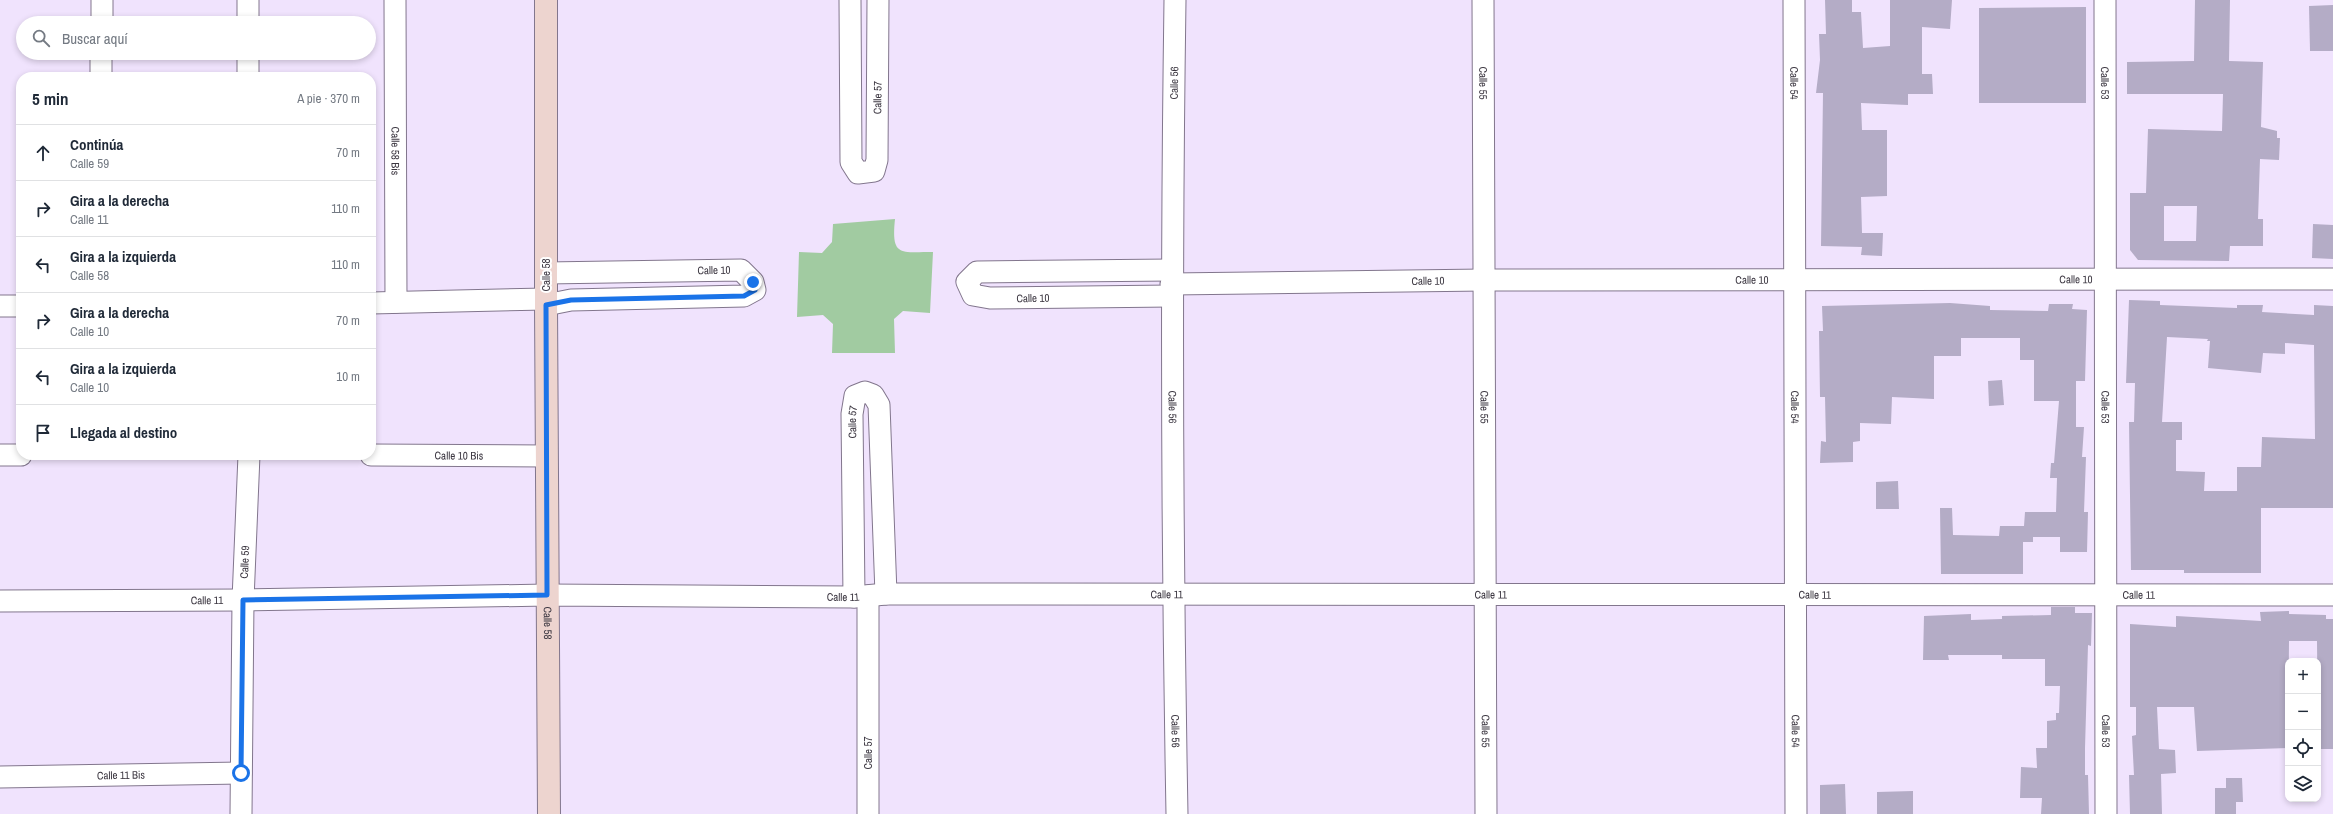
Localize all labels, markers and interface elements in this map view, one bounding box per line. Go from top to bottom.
search box [16,16,376,60]
icon: search [30,27,52,49]
text: Buscar aquí [62,28,128,49]
street label: Calle 56 [1167,66,1181,100]
street label: Calle 55 [1476,66,1490,100]
street label: Calle 54 [1787,66,1801,100]
street label: Calle 53 [2098,66,2112,100]
street label: Calle 57 [870,81,884,114]
text: 5 min [32,87,68,110]
text: A pie · 370 m [297,90,360,107]
street label: Calle 58 Bis [388,127,403,176]
text: Continúa [70,134,123,155]
icon: ahead [32,142,54,164]
text: 70 m [336,144,360,161]
text: Calle 59 [70,155,109,172]
text: Gira a la derecha [70,190,169,211]
icon: right [32,198,54,220]
text: 110 m [331,200,360,217]
text: Calle 11 [70,211,108,228]
text: Gira a la izquierda [70,246,176,267]
icon: left [32,254,54,276]
text: 110 m [331,256,360,273]
street label: Calle 58 [539,258,553,292]
street label: Calle 10 [697,263,731,277]
text: Calle 58 [70,267,109,284]
street label: Calle 10 [2059,272,2093,286]
route end [744,273,762,291]
street label: Calle 10 [1735,273,1769,287]
street label: Calle 10 [1411,274,1445,288]
street label: Calle 10 [1016,291,1050,305]
text: Gira a la derecha [70,302,169,323]
icon: right [32,310,54,332]
text: 70 m [336,312,360,329]
text: Calle 10 [70,323,109,340]
text: Gira a la izquierda [70,358,176,379]
icon: left [32,366,54,388]
text: 10 m [336,368,360,385]
text: Calle 10 [70,379,109,396]
street label: Calle 56 [1166,390,1180,424]
street label: Calle 55 [1477,390,1492,424]
street label: Calle 54 [1788,390,1802,424]
street label: Calle 53 [2098,390,2113,424]
street label: Calle 57 [845,404,860,439]
icon: arrive [32,422,54,444]
text: Llegada al destino [70,422,177,443]
street label: Calle 10 Bis [435,448,484,463]
street label: Calle 59 [237,545,252,579]
street label: Calle 11 [1151,587,1183,601]
street label: Calle 11 [1475,587,1507,601]
street label: Calle 11 [1799,588,1831,602]
street label: Calle 11 [2123,588,2155,602]
street label: Calle 11 [827,590,860,604]
street label: Calle 11 [191,593,223,607]
street label: Calle 58 [541,606,555,640]
map controls [2285,658,2321,802]
button: + [2285,658,2321,694]
button: − [2285,694,2321,730]
street label: Calle 56 [1168,714,1183,748]
street label: Calle 55 [1479,714,1493,748]
street label: Calle 54 [1789,714,1803,748]
street label: Calle 53 [2099,714,2113,748]
button: locate [2285,730,2321,766]
street label: Calle 57 [861,736,875,770]
route start [232,764,250,782]
button: layers [2285,766,2321,802]
street label: Calle 11 Bis [97,768,146,782]

